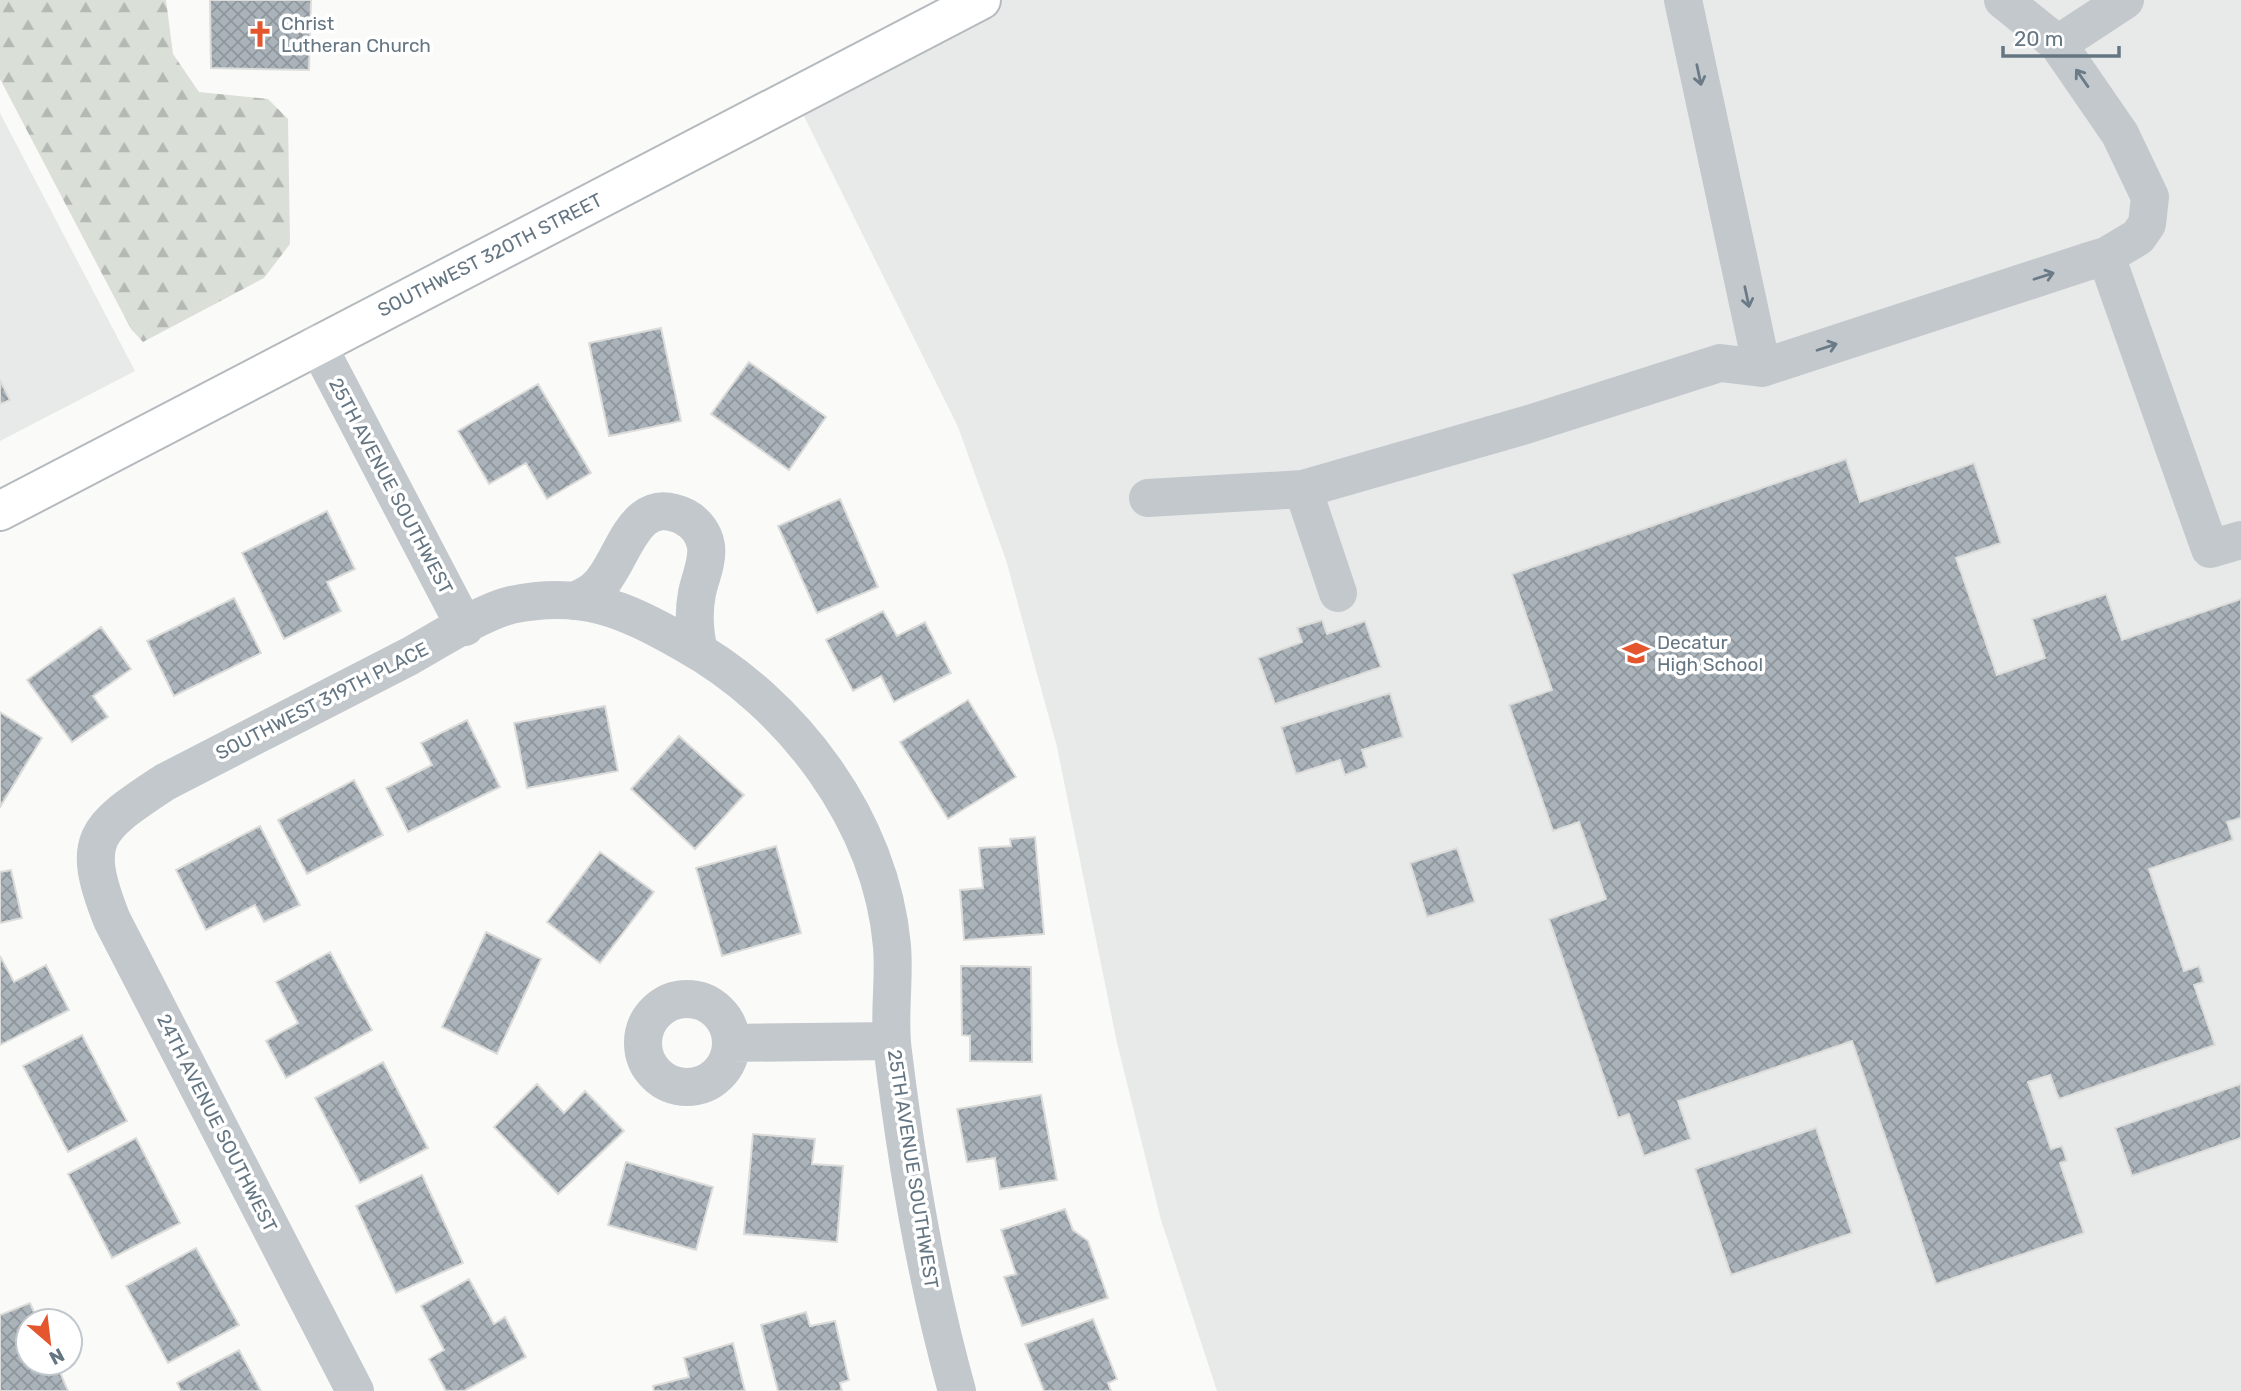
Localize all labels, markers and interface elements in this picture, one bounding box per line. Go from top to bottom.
place label: Christ Lutheran Church [281,12,431,57]
scale bar [2003,14,2118,58]
church icon: Christ Lutheran Church [245,19,275,49]
text: 20 m [2014,26,2063,51]
one-way arrow [1693,63,1707,86]
one-way arrow [2075,68,2089,88]
street label: SOUTHWEST 320TH STREET [374,188,606,322]
one-way arrow [2032,269,2054,282]
one-way arrow [1741,285,1754,308]
one-way arrow [1816,340,1838,352]
street label: 25TH AVENUE SOUTHWEST [324,374,458,598]
place label: Decatur High School [1657,631,1763,676]
street label: SOUTHWEST 319TH PLACE [212,637,432,765]
school or university icon: Decatur High School [1621,638,1651,668]
street label: 24TH AVENUE SOUTHWEST [152,1010,282,1236]
street label: 25TH AVENUE SOUTHWEST [883,1048,943,1290]
north arrow [14,1307,84,1377]
text: N [45,1343,68,1370]

